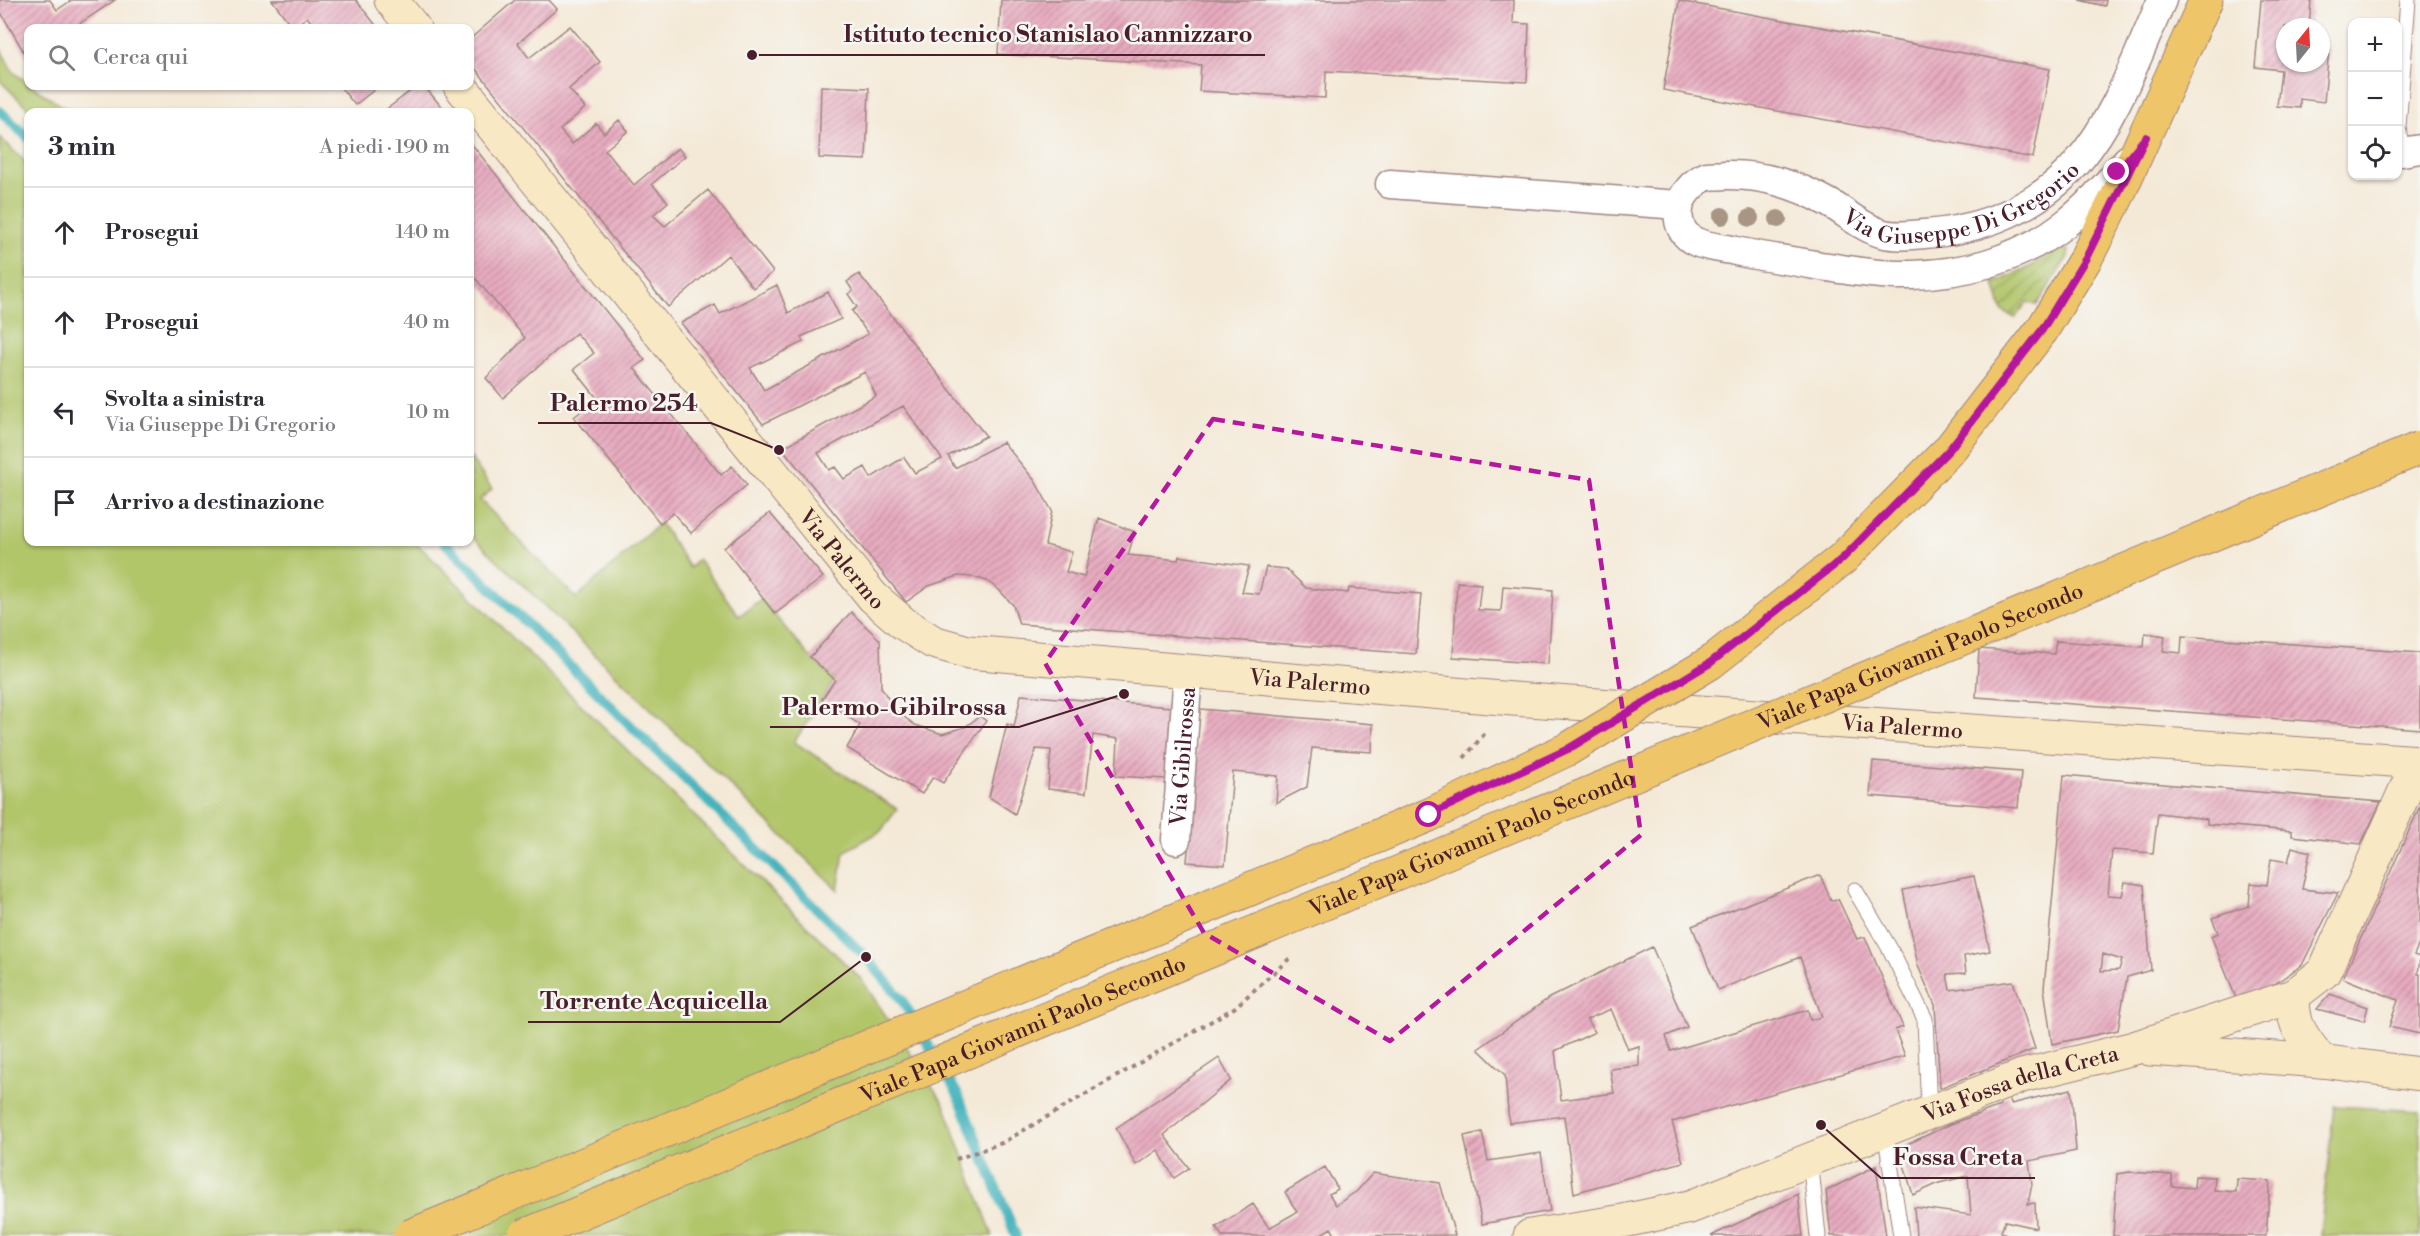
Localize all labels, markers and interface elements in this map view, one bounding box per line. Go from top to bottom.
callout: Istituto tecnico Stanislao Cannizzaro [832,13,1265,55]
north arrow [2276,18,2330,72]
map controls [2348,18,2402,180]
button: + [2348,18,2402,72]
text: Istituto tecnico Stanislao Cannizzaro [843,20,1253,50]
search box [24,24,474,90]
icon: search [45,41,78,74]
text: Cerca qui [93,44,189,71]
button: − [2348,72,2402,126]
button: locate [2348,126,2402,180]
text: 3 min [48,131,116,163]
text: A piedi · 190 m [319,135,450,160]
street label: Via Giuseppe Di Gregorio [1836,157,2086,251]
route end [2103,158,2129,184]
icon: ahead [48,216,81,249]
text: Prosegui [105,219,199,246]
text: 140 m [395,220,450,245]
icon: ahead [48,306,81,339]
text: Prosegui [105,309,199,336]
text: 40 m [403,310,450,335]
callout: Palermo 254 [538,381,711,423]
text: Svolta a sinistra [105,386,265,413]
text: Palermo 254 [550,389,698,419]
icon: left [48,396,81,429]
text: 10 m [407,400,450,425]
text: Via Giuseppe Di Gregorio [105,413,336,438]
icon: arrive [48,486,81,519]
text: Arrivo a destinazione [105,489,325,516]
street label: Via Palermo [792,503,890,616]
street label: Viale Papa Giovanni Paolo Secondo [1753,577,2088,737]
street label: Via Palermo [1247,664,1372,702]
callout: Palermo-Gibilrossa [770,685,1019,727]
street label: Via Gibilrossa [1165,685,1202,828]
text: Palermo-Gibilrossa [782,693,1007,723]
street label: Via Palermo [1840,710,1964,745]
street label: Viale Papa Giovanni Paolo Secondo [1304,764,1639,924]
route start [1415,801,1441,827]
street label: Viale Papa Giovanni Paolo Secondo [855,950,1190,1110]
callout: Torrente Acquicella [528,980,780,1022]
text: Torrente Acquicella [540,987,769,1017]
street label: Via Fossa della Creta [1918,1040,2122,1129]
callout: Fossa Creta [1881,1136,2035,1178]
text: Fossa Creta [1893,1143,2024,1173]

